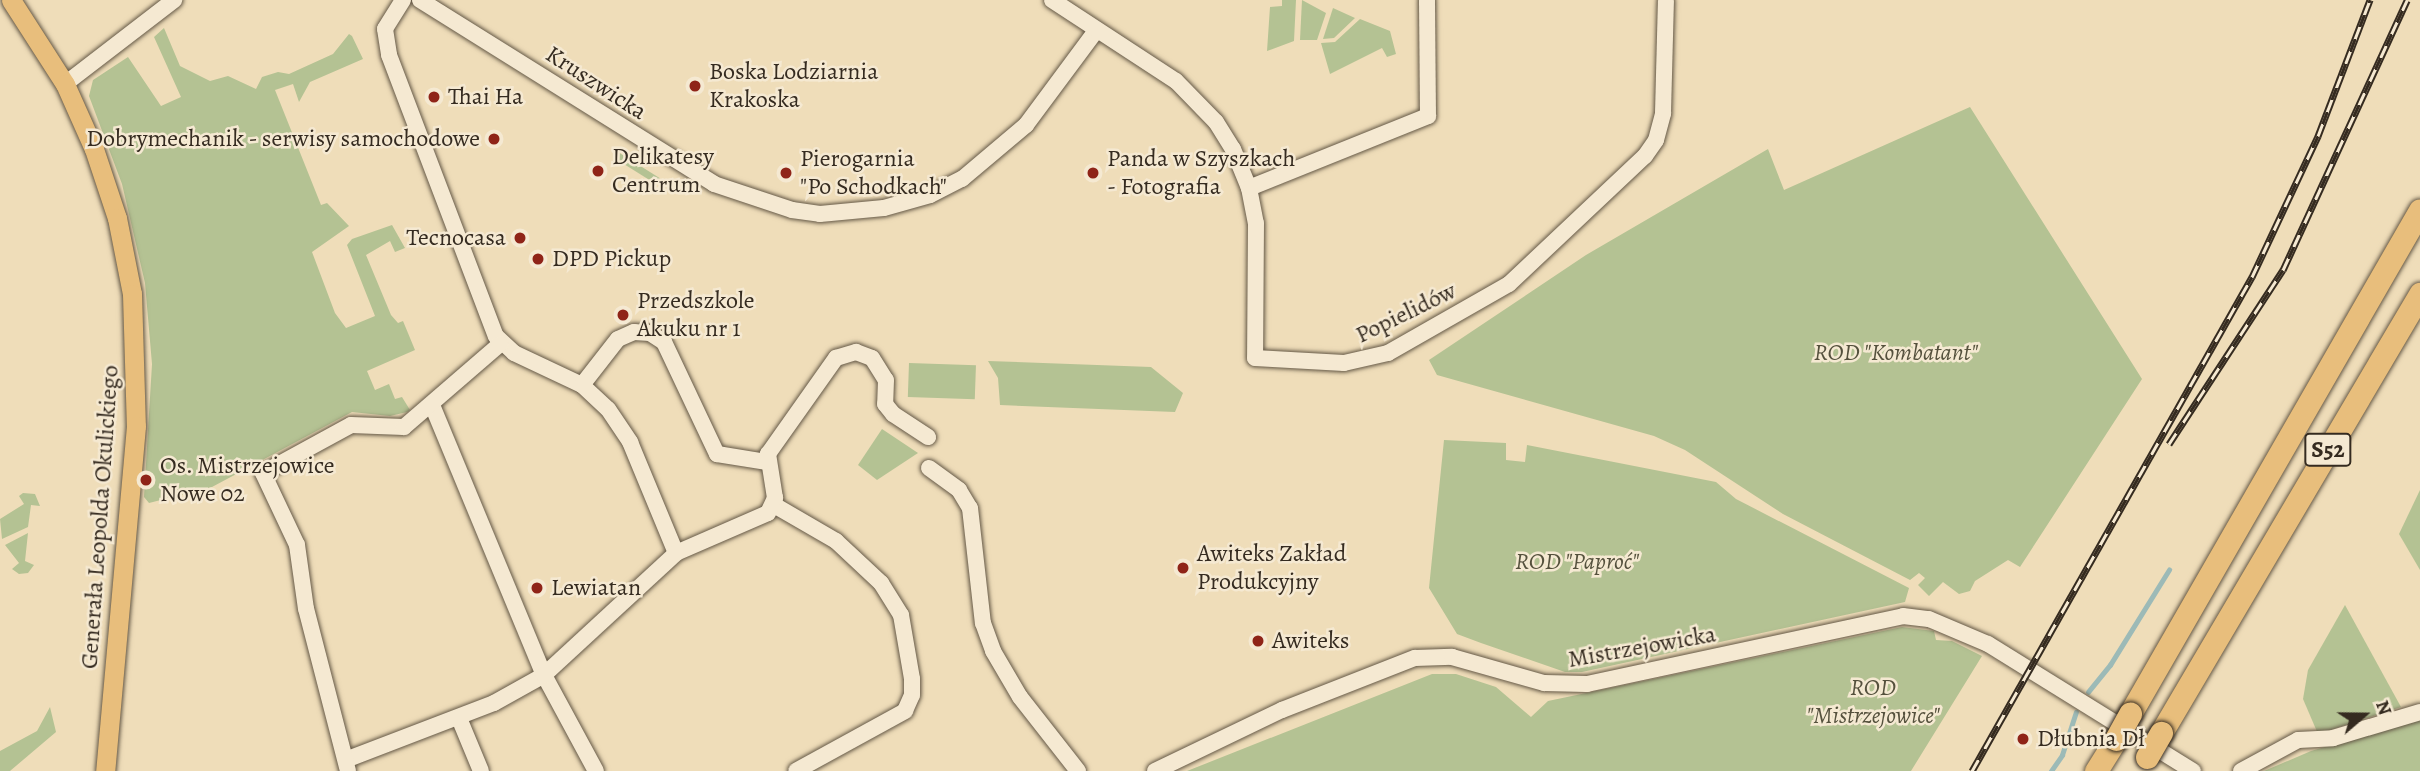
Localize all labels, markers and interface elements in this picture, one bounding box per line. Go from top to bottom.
street label: Kruszwicka [540,40,652,126]
place label: Boska Lodziarnia Krakoska [709,58,878,114]
marker: Boska Lodziarnia Krakoska [687,78,703,94]
place label: Thai Ha [448,83,523,111]
marker: Thai Ha [426,89,442,105]
place label: Dobrymechanik - serwisy samochodowe [85,125,480,153]
marker: Dobrymechanik - serwisy samochodowe [486,131,502,147]
place label: Delikatesy Centrum [612,143,714,199]
place label: Pierogarnia "Po Schodkach" [800,145,947,201]
place label: Panda w Szyszkach - Fotografia [1107,145,1295,201]
marker: Delikatesy Centrum [590,163,606,179]
marker: Pierogarnia "Po Schodkach" [778,165,794,181]
marker: Panda w Szyszkach - Fotografia [1085,165,1101,181]
place label: Tecnocasa [406,224,506,252]
marker: Tecnocasa [512,230,528,246]
place label: DPD Pickup [552,245,671,273]
marker: DPD Pickup [530,251,546,267]
street label: Popielidów [1351,276,1461,350]
place label: Przedszkole Akuku nr 1 [637,287,755,343]
marker: Przedszkole Akuku nr 1 [615,307,631,323]
park label: ROD "Kombatant" [1814,339,1978,367]
street label: Generała Leopolda Okulickiego [75,364,125,670]
road number: S52 [2304,431,2352,470]
place label: Os. Mistrzejowice Nowe 02 [160,452,335,508]
marker: Os. Mistrzejowice Nowe 02 [138,472,154,488]
place label: Awiteks Zakład Produkcyjny [1197,540,1347,596]
park label: ROD "Paproć" [1515,548,1639,576]
marker: Awiteks Zakład Produkcyjny [1175,560,1191,576]
place label: Lewiatan [551,574,641,602]
marker: Lewiatan [529,580,545,596]
street label: Mistrzejowicka [1566,620,1718,674]
place label: Awiteks [1272,627,1349,655]
marker: Awiteks [1250,633,1266,649]
park label: ROD "Mistrzejowice" [1806,674,1940,730]
north arrow [2329,680,2399,750]
text: N [2369,697,2398,719]
place label: Dłubnia Dł [2037,725,2145,753]
marker: Dłubnia Dł [2015,731,2031,747]

